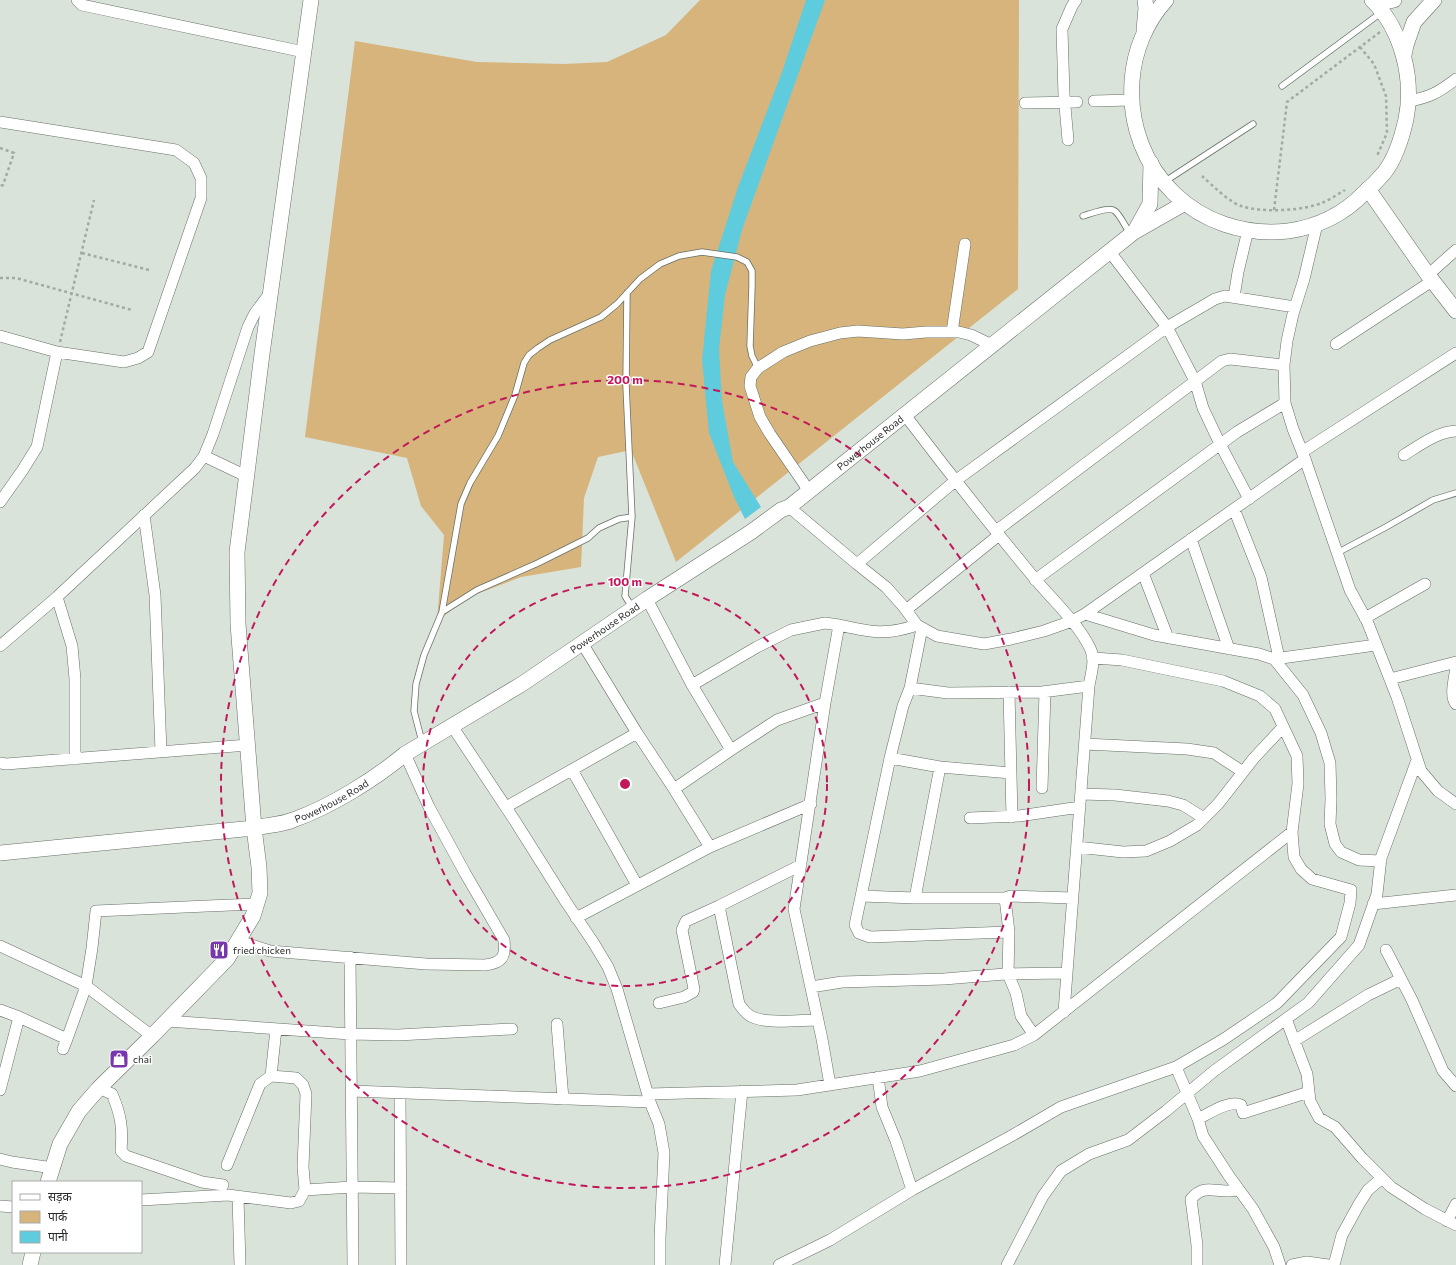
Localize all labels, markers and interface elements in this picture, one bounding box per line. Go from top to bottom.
text: 200 m [607,372,643,386]
street label: Powerhouse Road [834,412,906,473]
text: 100 m [608,574,642,588]
street label: Powerhouse Road [568,600,642,656]
street label: Powerhouse Road [293,777,371,825]
centre of rings [618,777,632,791]
restaurant icon: fried chicken [208,939,230,961]
place label: fried chicken [233,944,291,956]
shop icon: chai [108,1048,130,1070]
place label: chai [133,1053,151,1065]
legend [12,1181,142,1253]
text: सड़क [48,1189,73,1204]
text: पार्क [48,1209,68,1223]
text: पानी [48,1229,69,1243]

